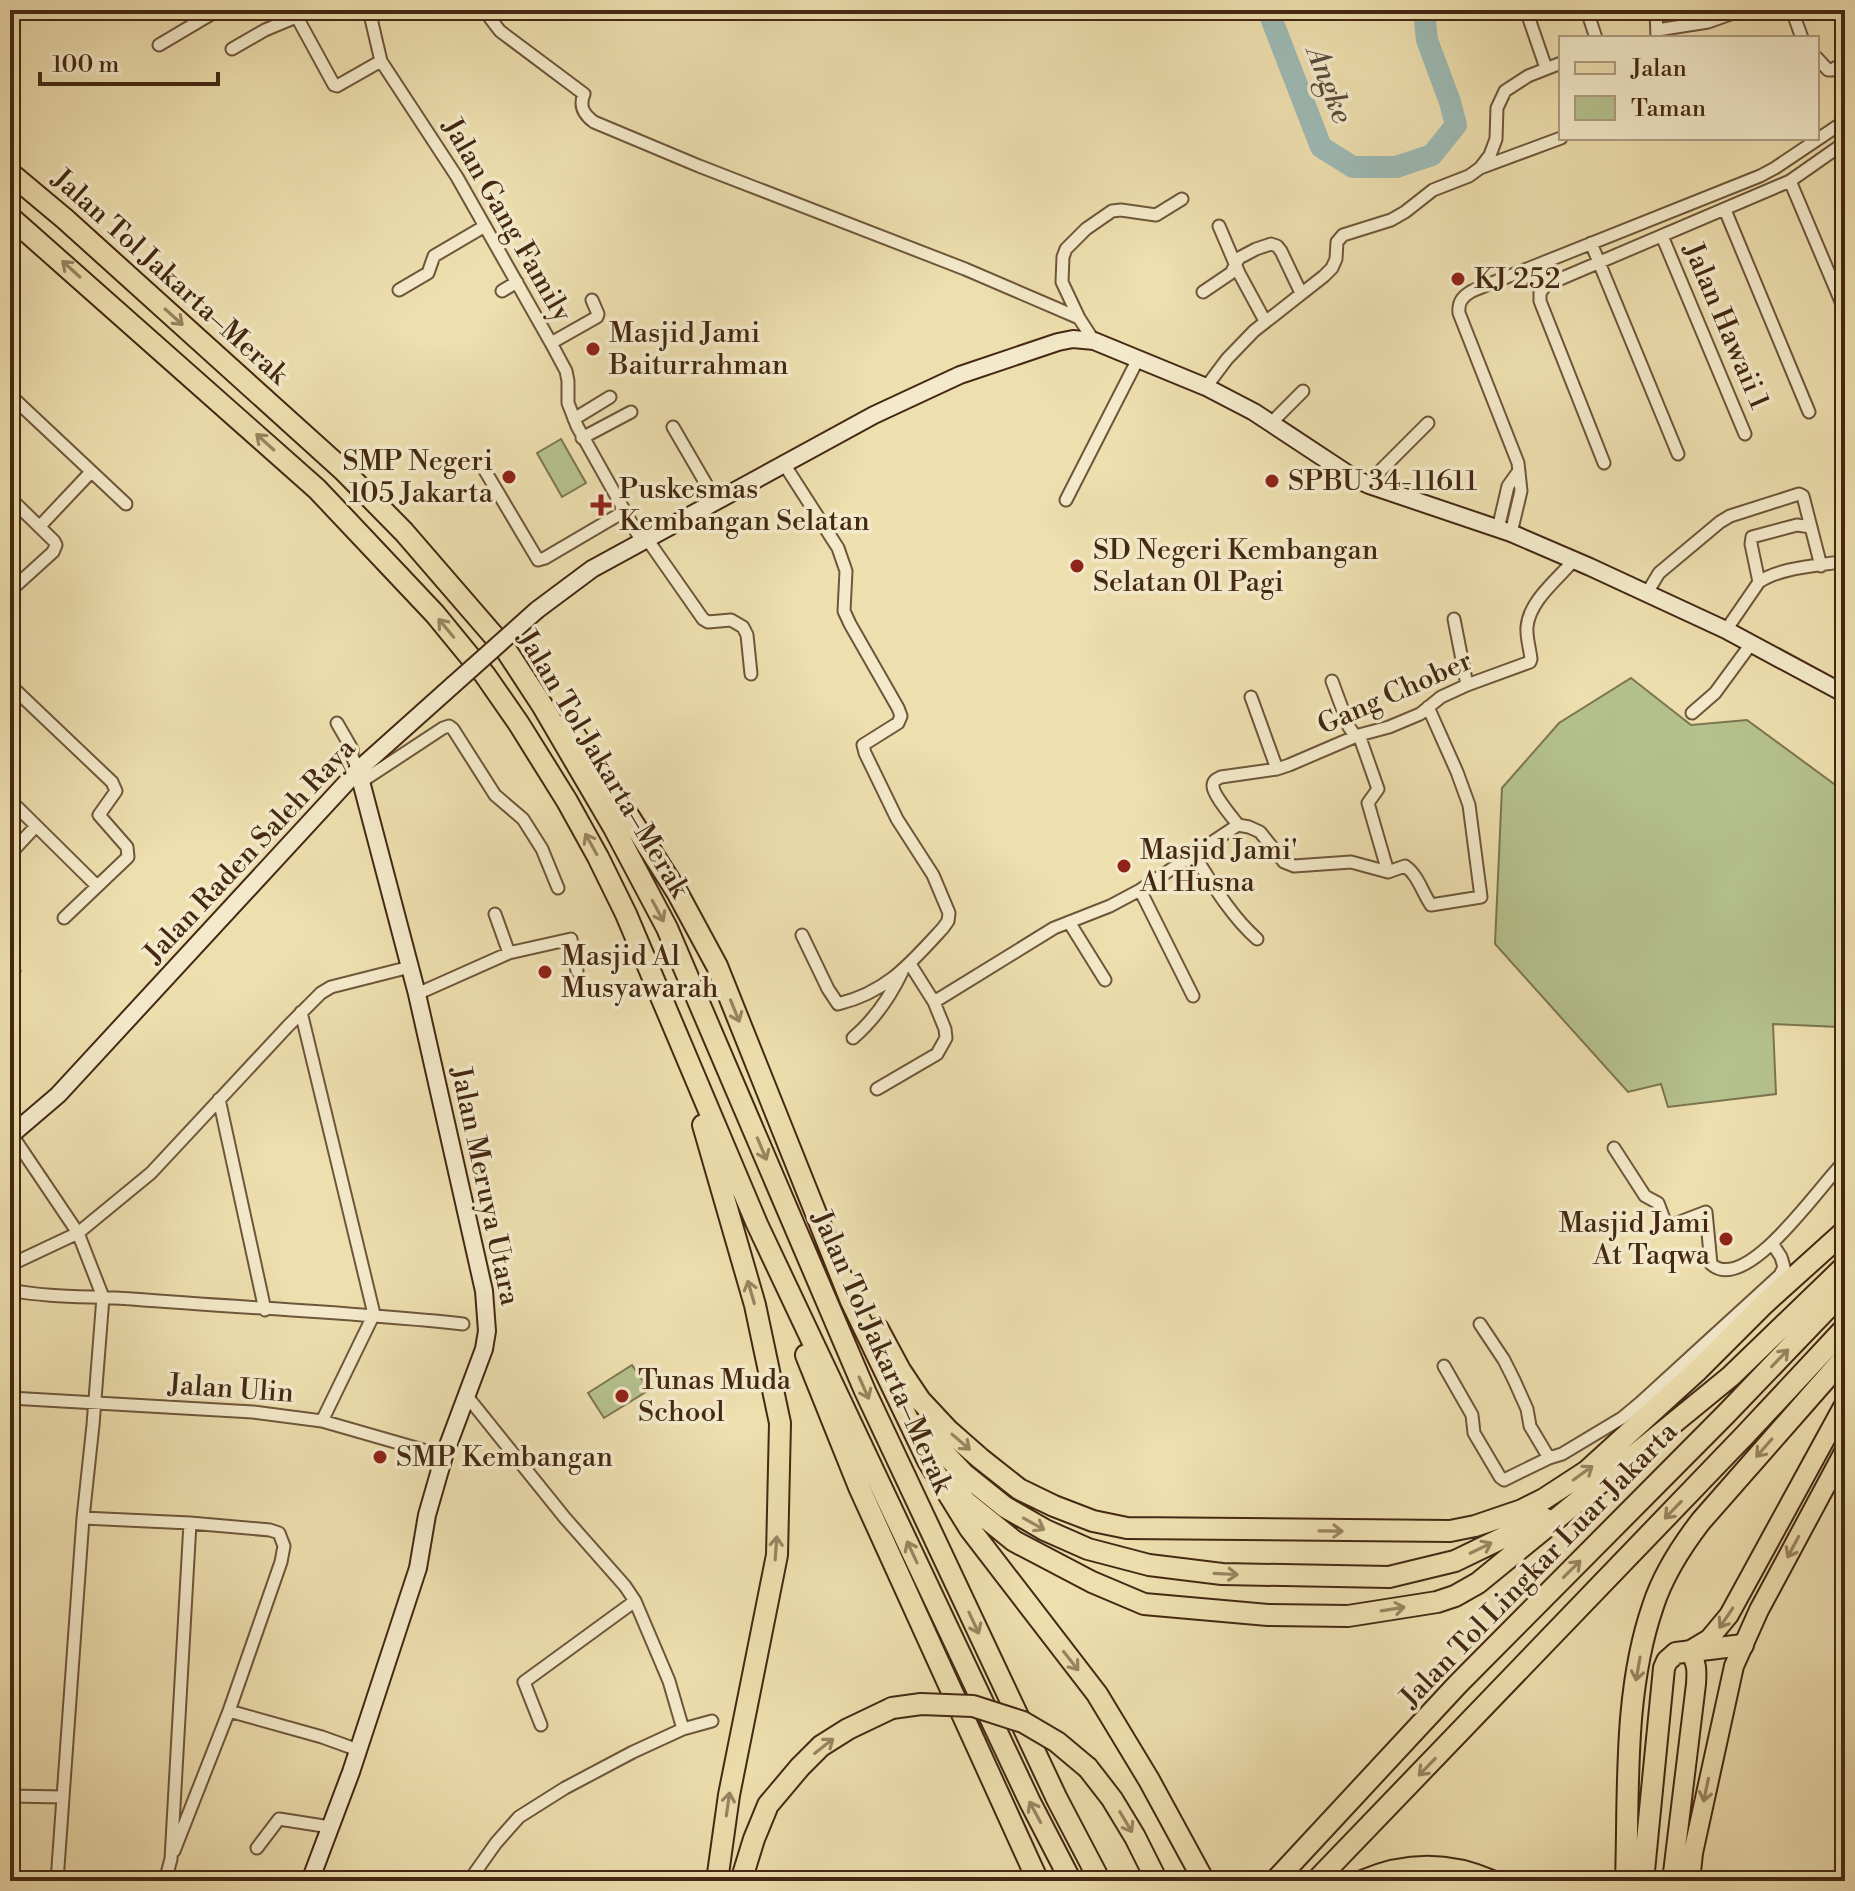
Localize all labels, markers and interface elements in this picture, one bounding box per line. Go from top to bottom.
scale bar [40,36,218,86]
legend [1559,36,1819,140]
water label: Angke [1296,38,1361,129]
text: 100 m [52,50,119,80]
text: Jalan [1630,54,1687,84]
text: Taman [1631,94,1706,124]
street label: Jalan Gang Family [434,111,580,328]
street label: Jalan Tol Jakarta–Merak [44,161,296,393]
street label: Jalan Hawaii 1 [1675,237,1777,414]
one-way arrow [61,260,81,278]
place label: KJ 252 [1474,262,1560,297]
marker: KJ 252 [1449,270,1467,288]
one-way arrow [163,308,183,326]
place label: Masjid Jami Baiturrahman [608,316,789,383]
marker: Masjid Jami Baiturrahman [584,340,602,358]
one-way arrow [255,434,275,452]
place label: SMP Negeri 105 Jakarta [342,444,494,511]
place label: SPBU 34-11611 [1288,464,1477,499]
marker: SMP Negeri 105 Jakarta [500,468,518,486]
place label: Puskesmas Kembangan Selatan [619,472,870,539]
marker: SPBU 34-11611 [1263,472,1281,490]
marker: Puskesmas Kembangan Selatan [590,494,612,516]
place label: SD Negeri Kembangan Selatan 01 Pagi [1093,533,1379,600]
marker: SD Negeri Kembangan Selatan 01 Pagi [1068,557,1086,575]
one-way arrow [437,618,455,639]
street label: Jalan Tol Jakarta–Merak [509,623,697,905]
street label: Gang Chober [1312,643,1478,743]
street label: Jalan Raden Saleh Raya [136,731,364,971]
one-way arrow [583,833,599,856]
place label: Masjid Jami' Al Husna [1139,833,1297,900]
marker: Masjid Jami' Al Husna [1115,857,1133,875]
one-way arrow [650,898,666,922]
place label: Masjid Al Musyawarah [561,939,719,1006]
marker: Masjid Al Musyawarah [536,963,554,981]
one-way arrow [729,998,743,1023]
street label: Jalan Meruya Utara [442,1063,528,1309]
one-way arrow [756,1136,771,1161]
street label: Jalan Tol Jakarta–Merak [803,1204,961,1500]
place label: Masjid Jami At Taqwa [1559,1206,1711,1273]
marker: Masjid Jami At Taqwa [1717,1230,1735,1248]
one-way arrow [743,1279,758,1305]
one-way arrow [1770,1348,1789,1368]
place label: Tunas Muda School [638,1363,792,1430]
street label: Jalan Ulin [166,1367,295,1411]
one-way arrow [857,1376,872,1400]
marker: Tunas Muda School [613,1387,631,1405]
street label: Jalan Tol Lingkar Luar Jakarta [1392,1414,1686,1716]
one-way arrow [951,1433,971,1451]
one-way arrow [1756,1437,1774,1458]
place label: SMP Kembangan [396,1440,613,1475]
marker: SMP Kembangan [371,1448,389,1466]
one-way arrow [1572,1464,1593,1481]
one-way arrow [1664,1500,1683,1519]
one-way arrow [1022,1517,1046,1532]
one-way arrow [1317,1523,1344,1539]
one-way arrow [769,1535,784,1562]
one-way arrow [1784,1535,1800,1559]
one-way arrow [904,1540,919,1564]
one-way arrow [1469,1540,1493,1555]
one-way arrow [1562,1560,1581,1579]
one-way arrow [1212,1567,1239,1582]
one-way arrow [1379,1601,1405,1616]
one-way arrow [1718,1607,1734,1629]
one-way arrow [968,1611,983,1635]
one-way arrow [1062,1650,1079,1671]
one-way arrow [1630,1656,1645,1682]
one-way arrow [813,1738,834,1755]
one-way arrow [1418,1756,1437,1776]
one-way arrow [1698,1777,1713,1803]
one-way arrow [721,1792,736,1817]
one-way arrow [1027,1801,1043,1824]
one-way arrow [1118,1810,1134,1833]

